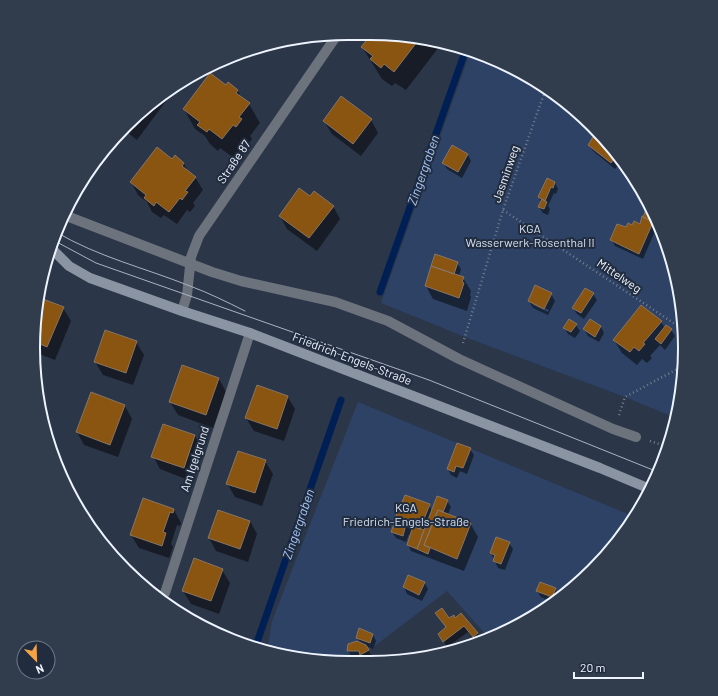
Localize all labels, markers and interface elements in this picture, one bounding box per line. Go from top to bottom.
water label: Zingergraben [404,133,443,207]
street label: Straße 87 [214,137,253,186]
street label: Jasminweg [489,143,521,204]
park label: KGA Wasserwerk-Rosenthal II [465,221,595,249]
street label: Mittelweg [595,255,644,295]
street label: Friedrich-Engels-Straße [291,329,414,387]
street label: Am Igelgrund [177,424,211,493]
water label: Zingergraben [279,487,318,561]
park label: KGA Friedrich-Engels-Straße [343,500,469,528]
north arrow [16,640,56,680]
scale bar [574,654,643,680]
text: 20 m [580,660,606,674]
text: N [34,662,46,677]

